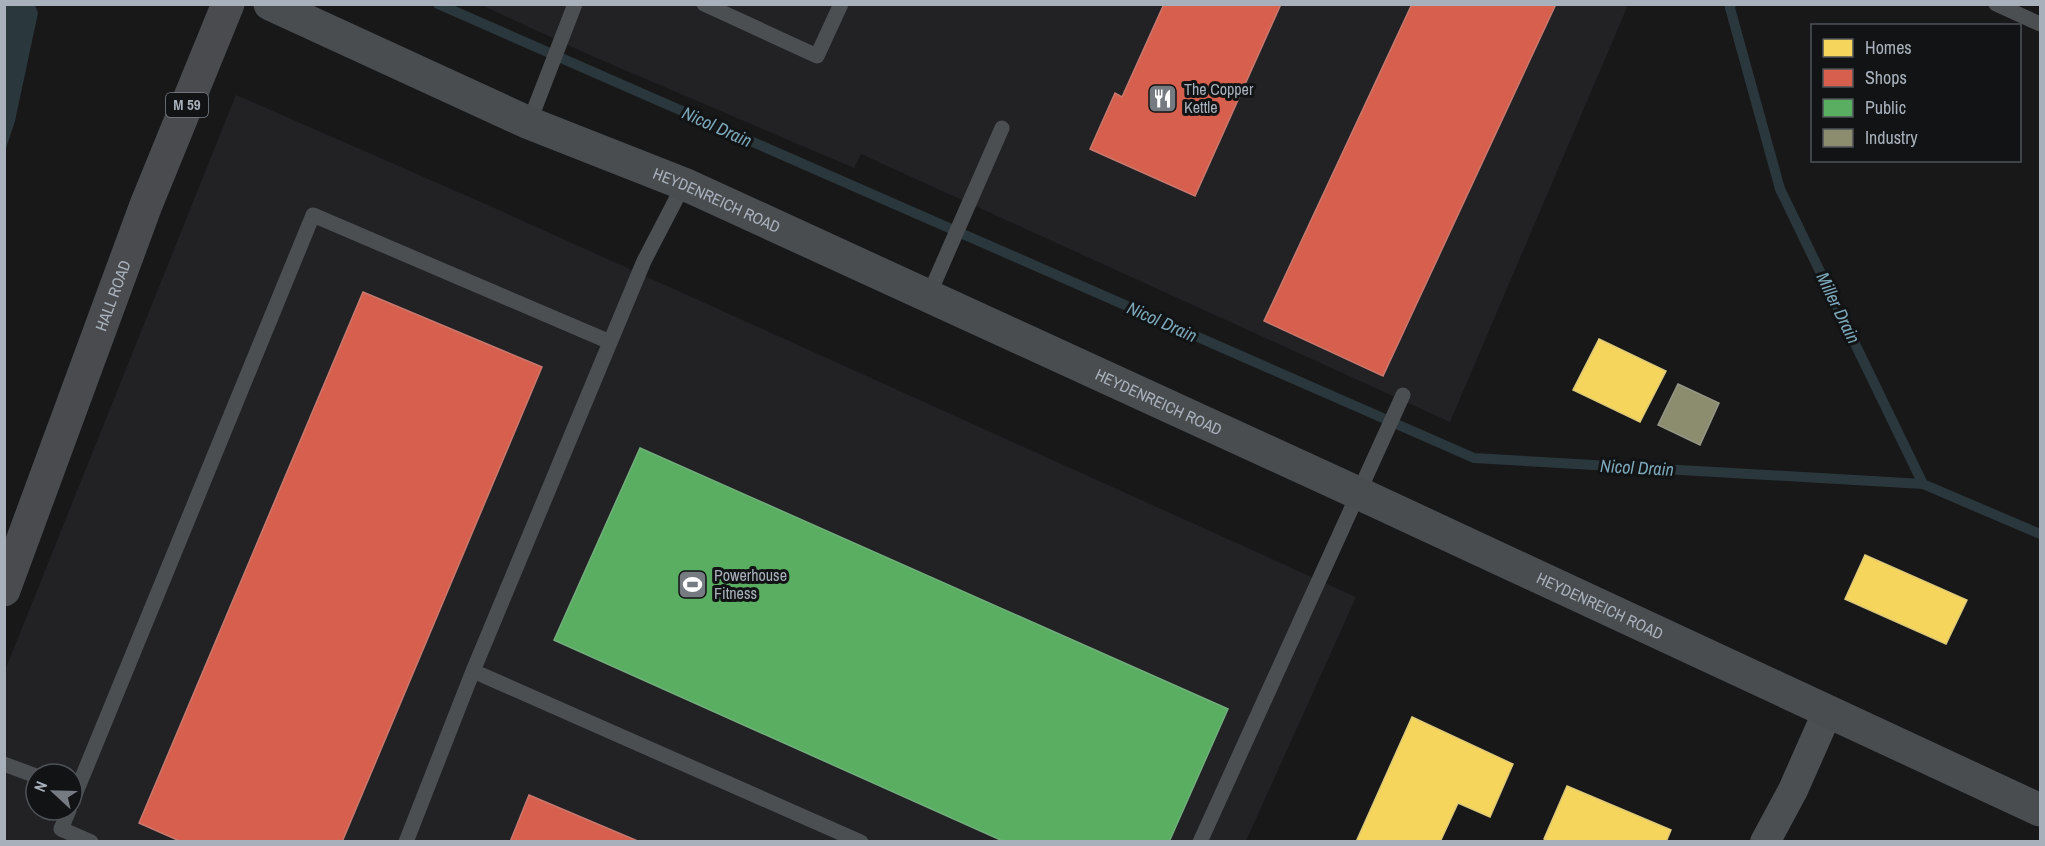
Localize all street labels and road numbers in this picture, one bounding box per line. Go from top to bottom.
road number: M 59 [166,93,208,117]
street label: HEYDENREICH ROAD [650,162,784,238]
street label: HALL ROAD [90,257,136,334]
street label: HEYDENREICH ROAD [1092,363,1226,440]
street label: HEYDENREICH ROAD [1533,567,1667,644]

